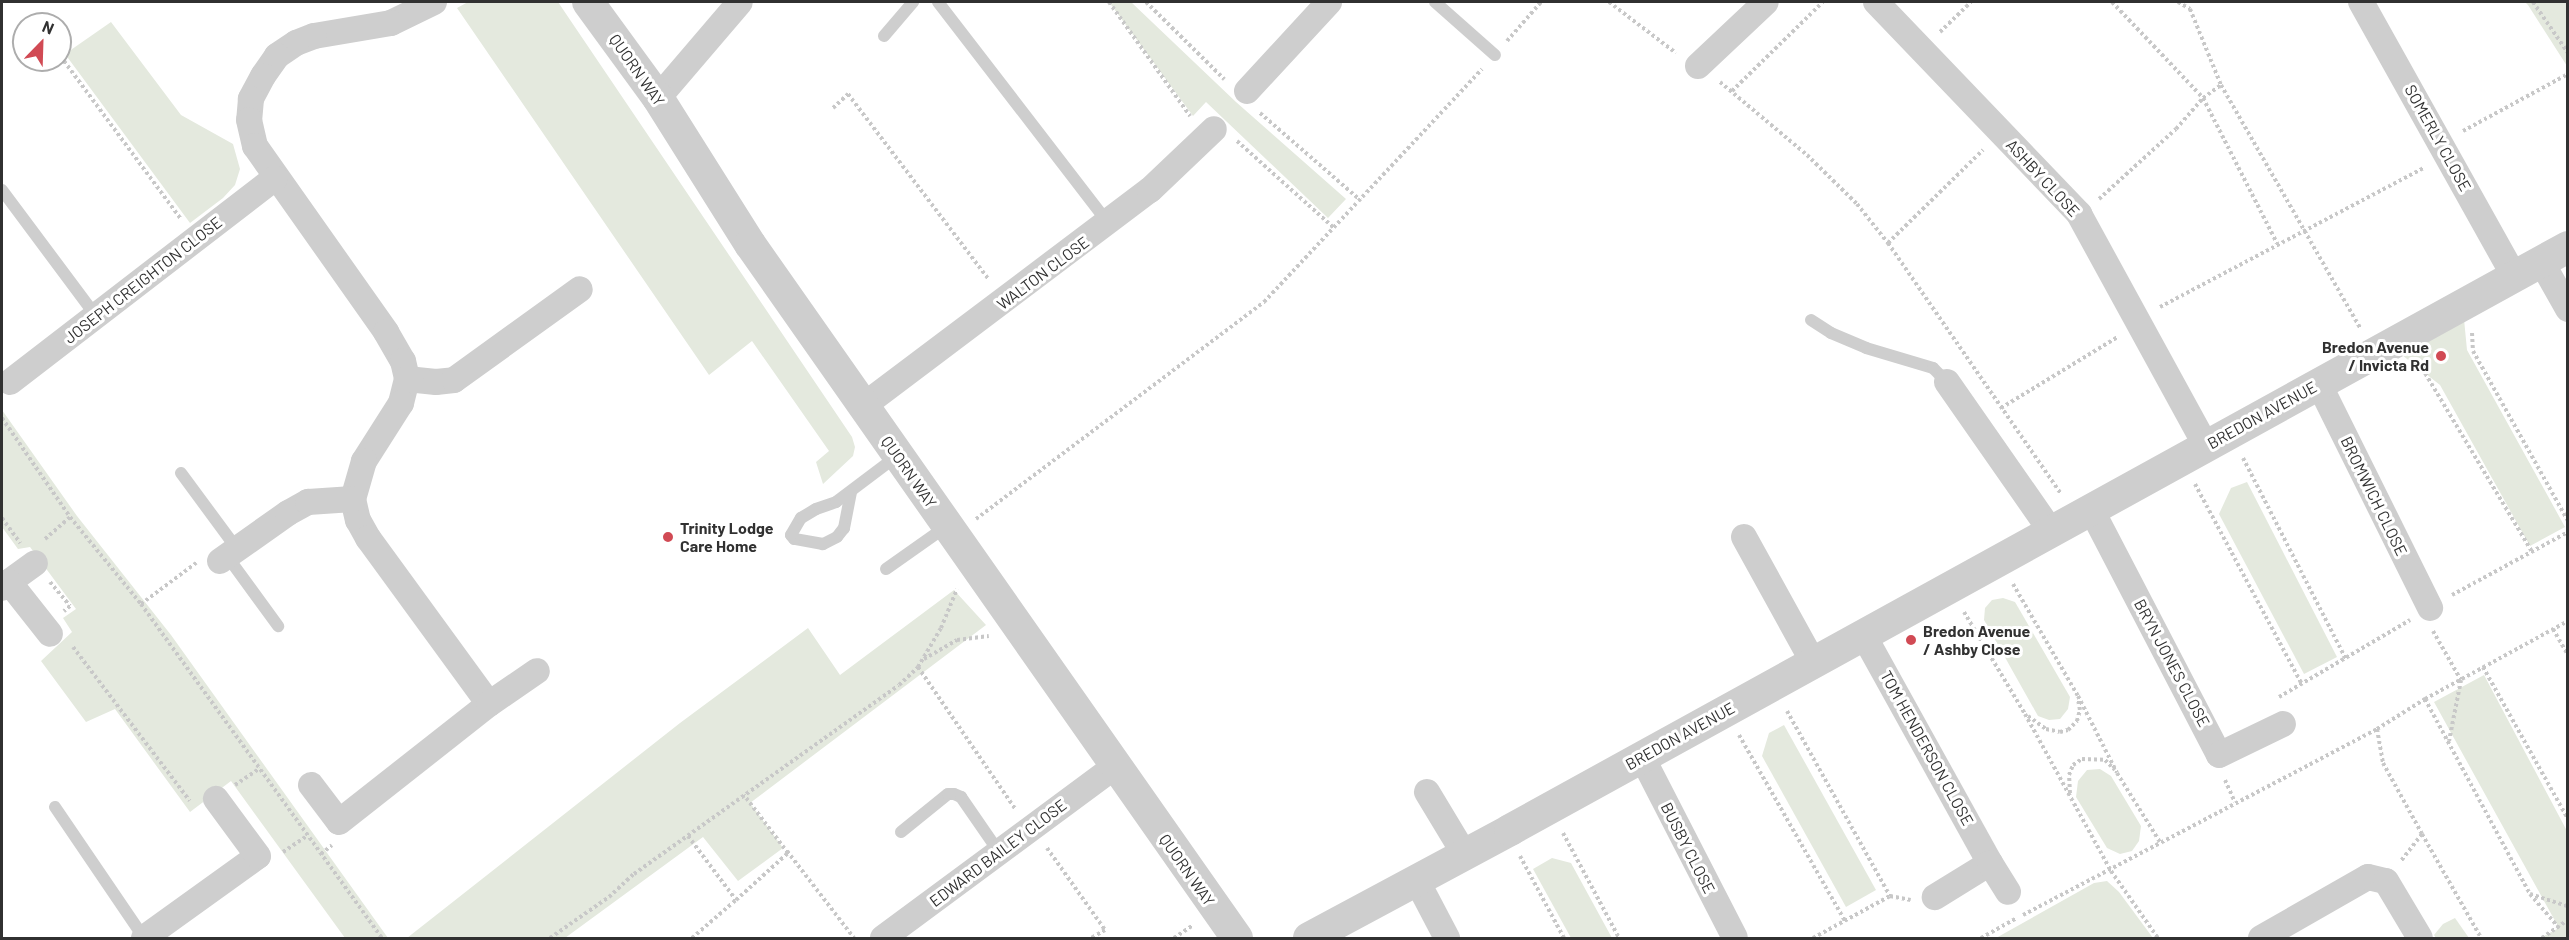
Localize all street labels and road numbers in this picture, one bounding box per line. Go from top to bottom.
street label: QUORN WAY [605,30,669,110]
street label: SOMERLY CLOSE [2401,81,2475,195]
street label: ASHBY CLOSE [2002,135,2084,221]
street label: JOSEPH CREIGHTON CLOSE [60,212,226,348]
street label: WALTON CLOSE [993,232,1093,314]
street label: BREDON AVENUE [2204,377,2320,453]
street label: QUORN WAY [877,432,941,512]
street label: BROMWICH CLOSE [2337,433,2411,559]
street label: BRYN JONES CLOSE [2130,596,2214,730]
street label: TOM HENDERSON CLOSE [1876,667,1978,829]
street label: BREDON AVENUE [1622,698,1738,774]
street label: EDWARD BAILEY CLOSE [926,795,1070,911]
street label: BUSBY CLOSE [1657,799,1719,897]
street label: QUORN WAY [1155,830,1219,910]

